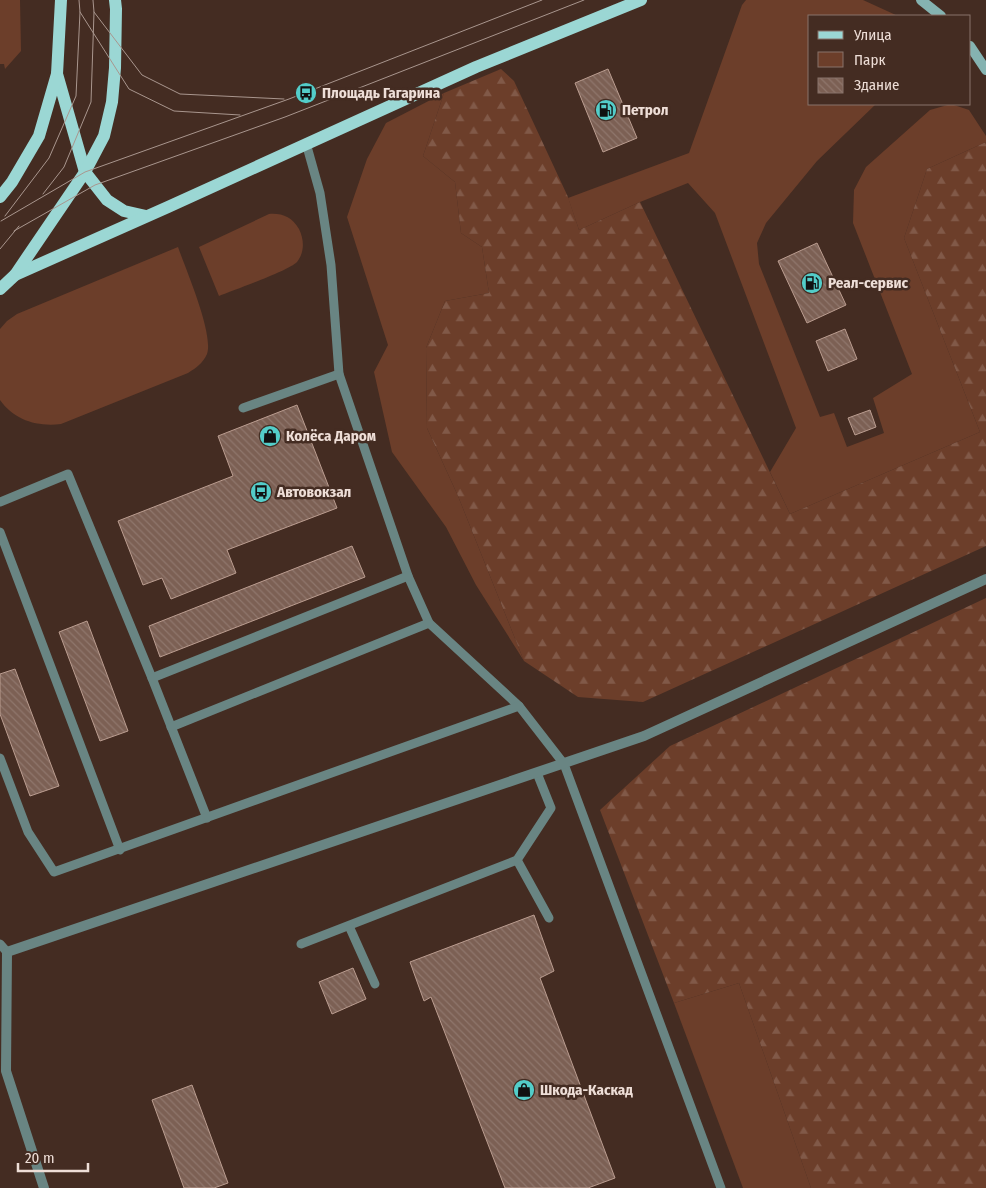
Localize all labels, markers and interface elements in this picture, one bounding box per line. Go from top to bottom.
legend [808,15,971,105]
text: Улица [853,26,892,44]
text: Парк [854,51,885,69]
text: Здание [854,76,900,94]
bus stop icon: Площадь Гагарина [294,81,318,105]
place label: Площадь Гагарина [322,84,441,102]
fuel station icon: Петрол [594,98,618,122]
place label: Петрол [622,101,668,119]
fuel station icon: Реал-сервис [800,271,824,295]
place label: Реал-сервис [828,274,909,292]
shop icon: Колёса Даром [258,424,282,448]
place label: Колёса Даром [286,427,376,445]
bus stop icon: Автовокзал [249,480,273,504]
place label: Автовокзал [276,483,351,501]
shop icon: Шкода-Каскад [512,1078,536,1102]
place label: Шкода-Каскад [540,1081,633,1099]
scale bar [18,1140,88,1172]
text: 20 m [25,1149,55,1167]

